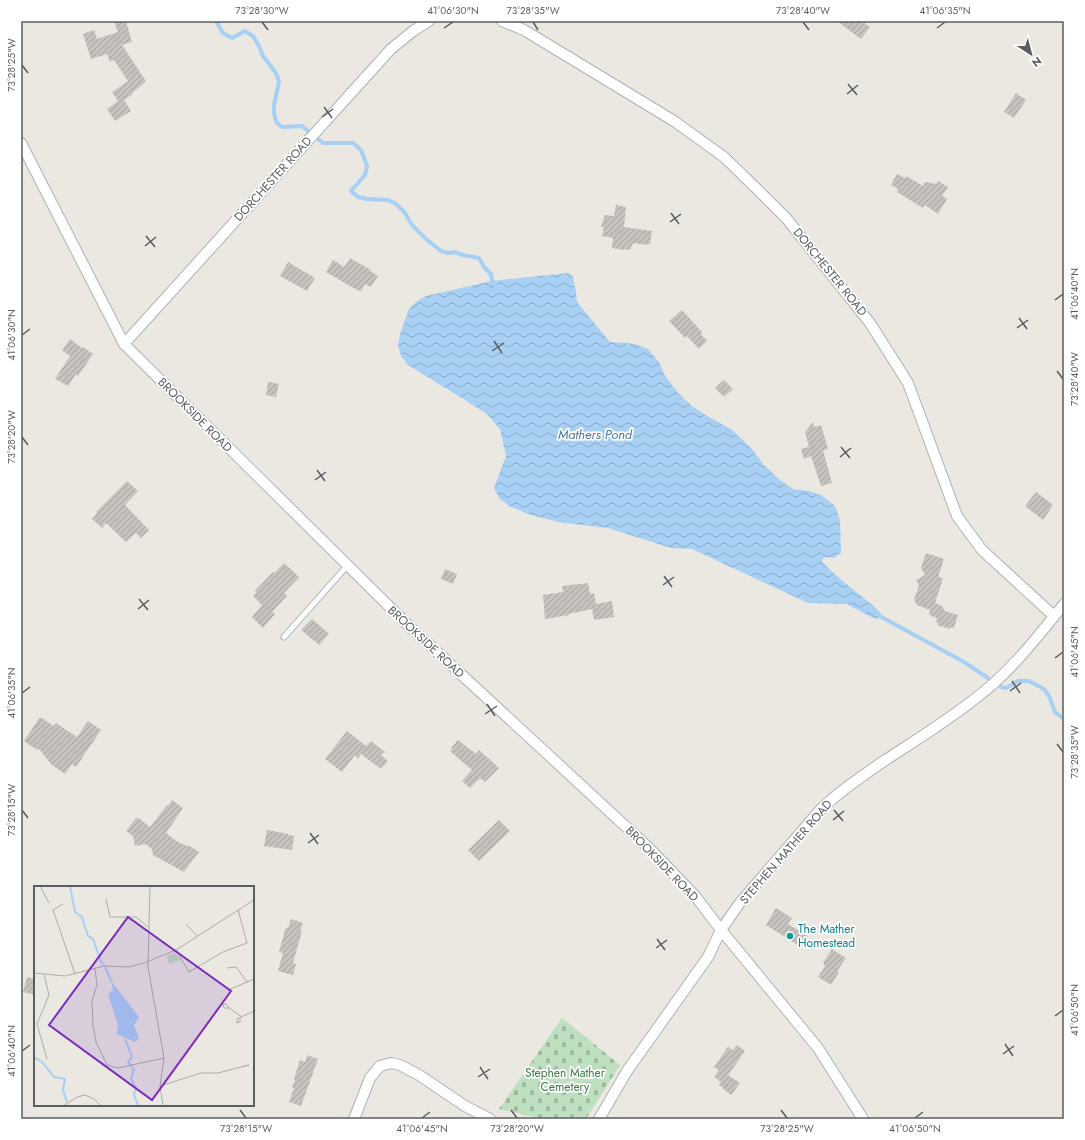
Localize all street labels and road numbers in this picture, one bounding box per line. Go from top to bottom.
street label: DORCHESTER ROAD [230,133,316,225]
street label: DORCHESTER ROAD [789,224,871,320]
street label: BROOKSIDE ROAD [154,374,236,456]
street label: BROOKSIDE ROAD [384,602,468,682]
street label: STEPHEN MATHER ROAD [736,796,836,908]
street label: BROOKSIDE ROAD [621,822,703,906]

